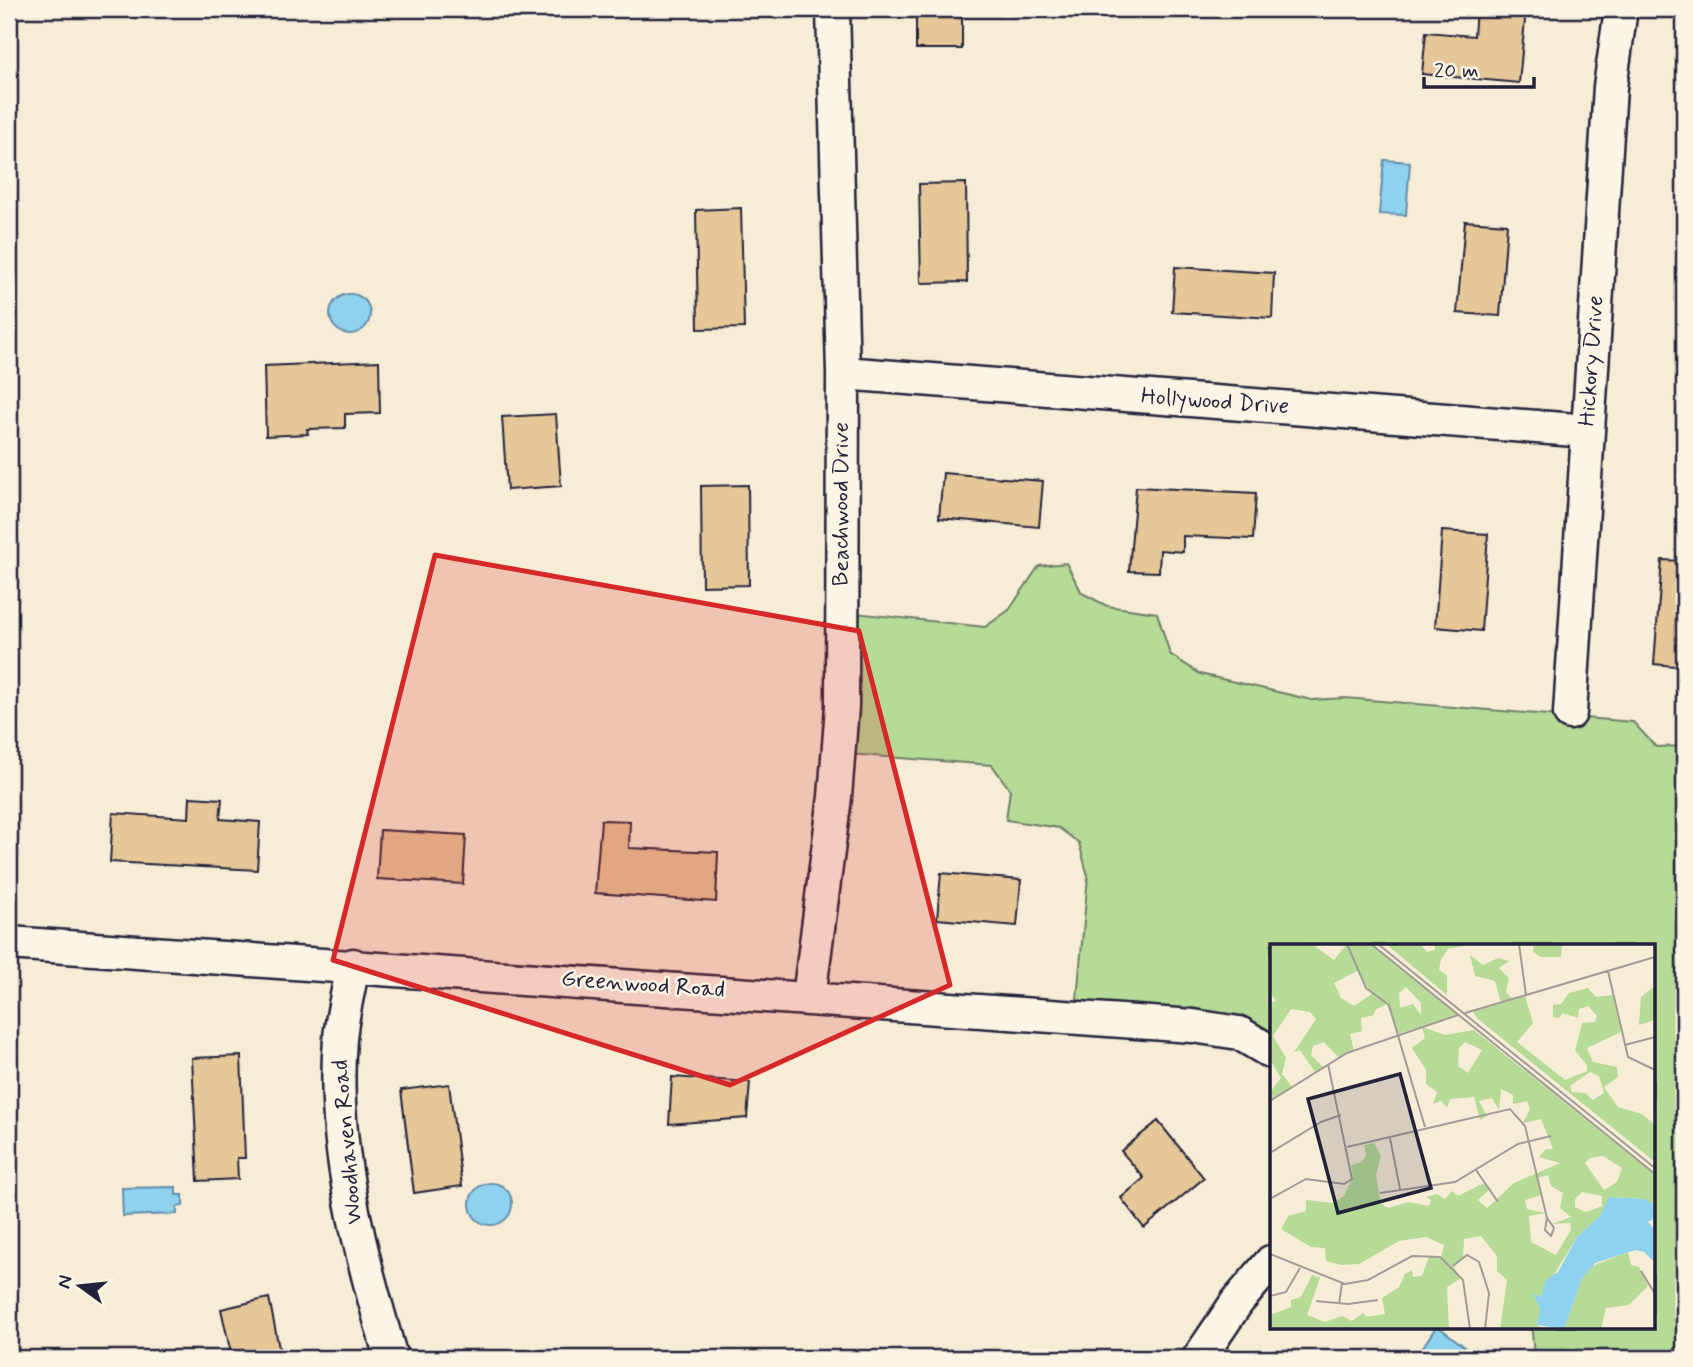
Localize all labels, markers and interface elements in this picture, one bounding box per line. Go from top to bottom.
scale bar [1424,46,1534,90]
text: 20 m [1434,57,1479,85]
street label: Hickory Drive [1572,295,1612,427]
street label: Hollywood Drive [1140,382,1290,422]
street label: Beachwood Drive [827,422,857,586]
inset map [1270,944,1654,1328]
street label: Greenwood Road [560,964,726,1006]
street label: Woodhaven Road [326,1058,370,1226]
north arrow [46,1252,116,1322]
text: N [51,1273,79,1291]

